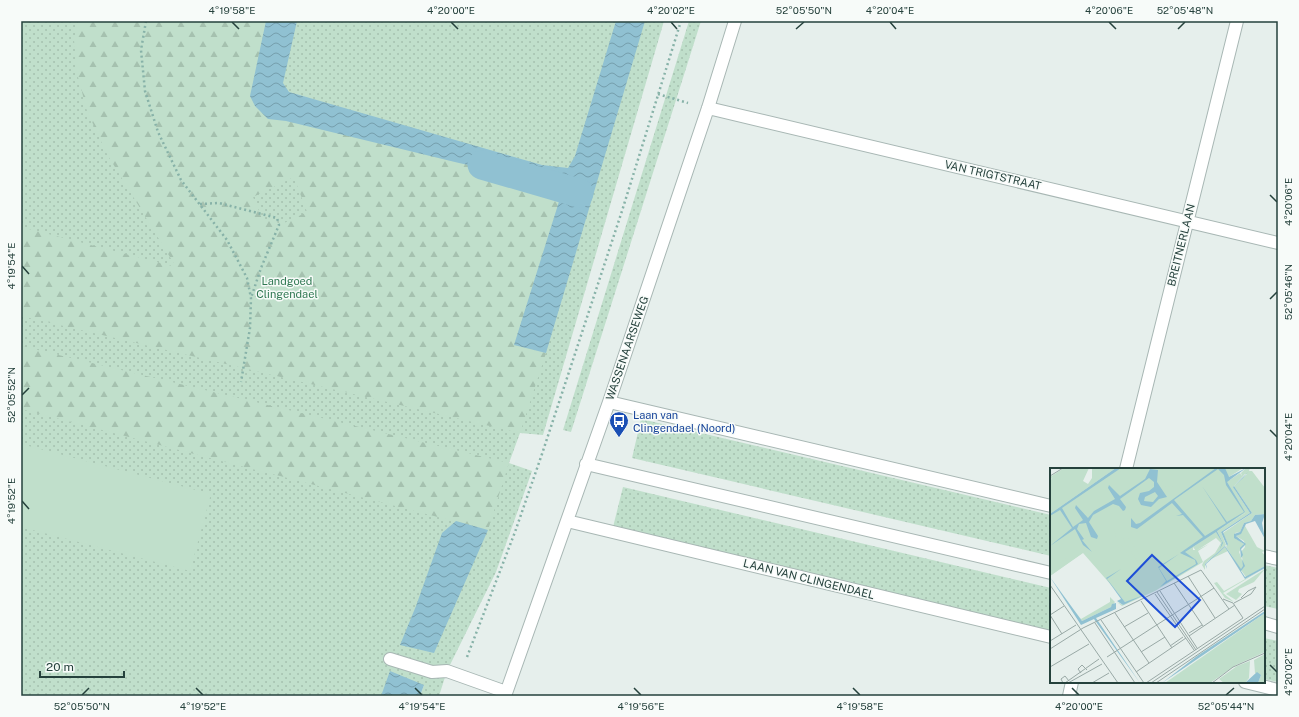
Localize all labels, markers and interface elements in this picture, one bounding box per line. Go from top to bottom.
text: 4°19'58"E [208,4,256,16]
text: 4°20'00"E [427,4,475,16]
text: 4°20'02"E [647,4,695,16]
text: 52°05'50"N [776,4,832,16]
text: 4°20'04"E [866,4,914,16]
text: 4°20'06"E [1085,4,1133,16]
text: 52°05'48"N [1157,4,1213,16]
street label: VAN TRIGTSTRAAT [944,158,1043,192]
text: 4°20'06"E [1282,178,1294,226]
street label: BREITNERLAAN [1165,203,1197,287]
text: 4°19'54"E [5,243,17,289]
text: 52°05'46"N [1282,264,1294,320]
park label: Landgoed Clingendael [256,275,318,300]
street label: WASSENAARSEWEG [604,294,650,402]
text: 52°05'52"N [5,367,17,423]
place label: Laan van Clingendael (Noord) [633,409,735,434]
bus stop icon: Laan van Clingendael (Noord) [608,410,630,438]
text: 4°20'04"E [1282,413,1294,461]
inset map [1050,468,1265,683]
text: 4°19'52"E [5,478,17,524]
street label: LAAN VAN CLINGENDAEL [742,557,876,601]
text: 4°20'02"E [1282,648,1294,696]
scale bar [40,653,124,679]
text: 20 m [46,660,74,674]
text: 52°05'50"N [54,700,110,712]
text: 4°19'52"E [180,700,226,712]
text: 4°19'54"E [399,700,445,712]
text: 4°19'56"E [618,700,664,712]
text: 4°19'58"E [836,700,884,712]
text: 4°20'00"E [1055,700,1103,712]
text: 52°05'44"N [1198,700,1254,712]

